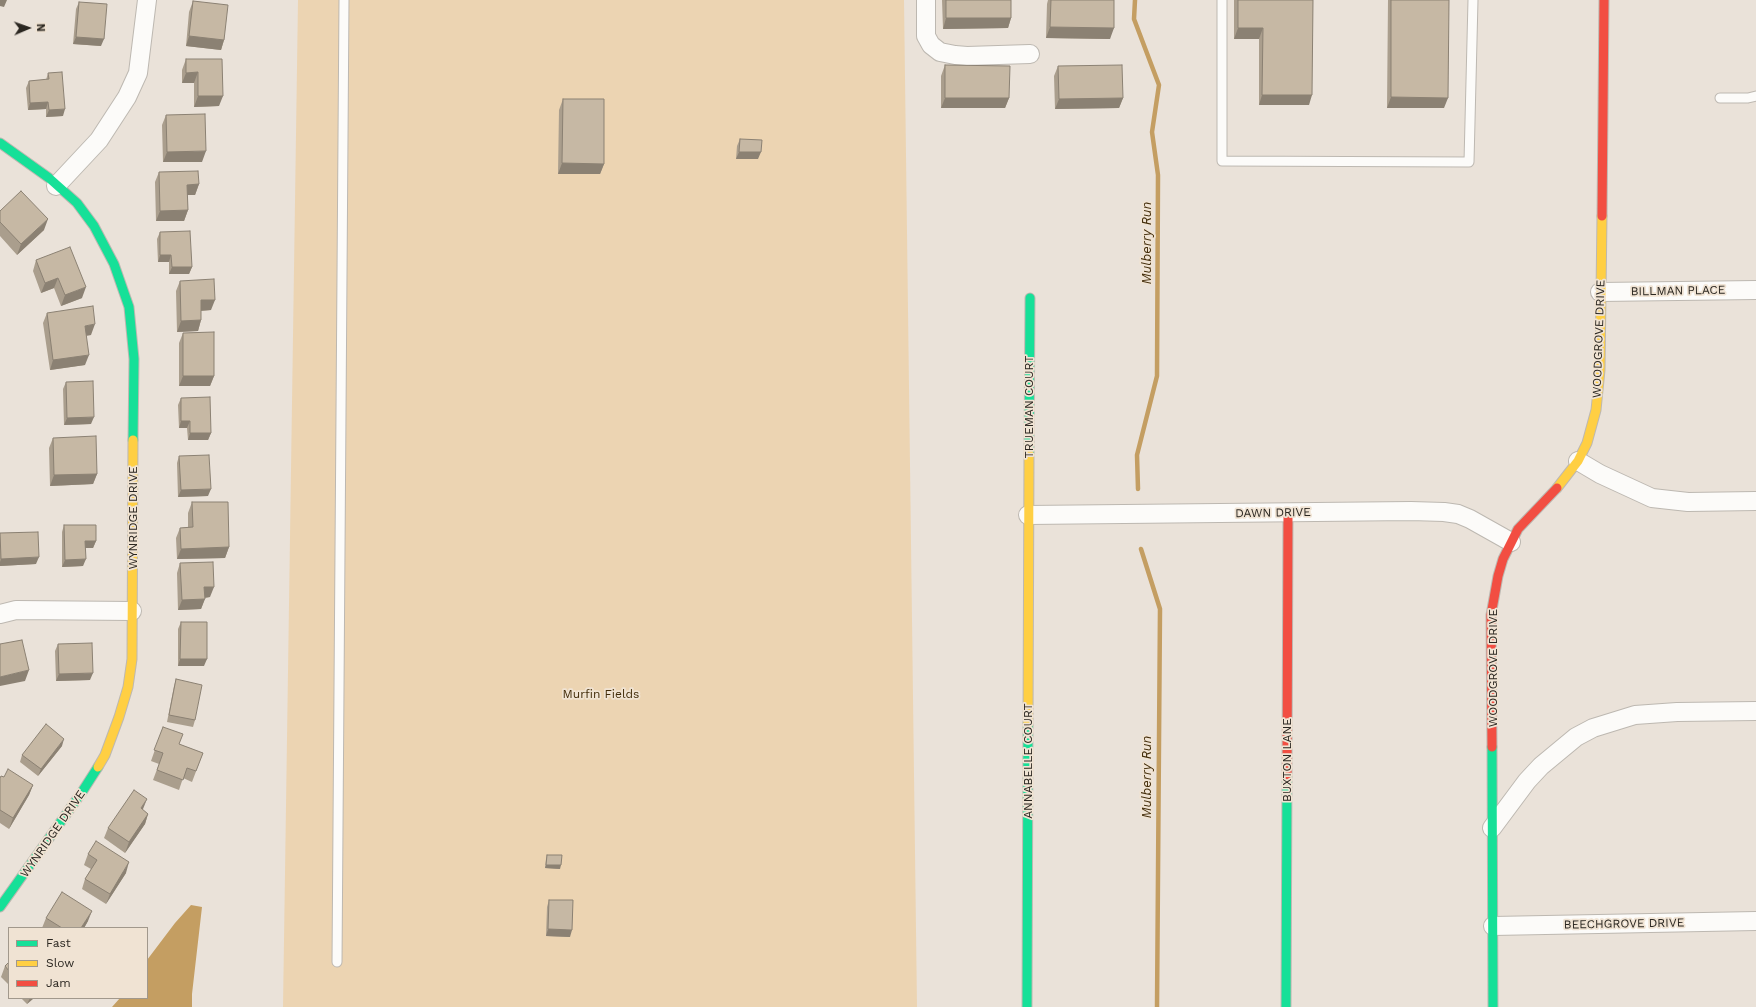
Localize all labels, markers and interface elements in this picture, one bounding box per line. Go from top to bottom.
north arrow [8,8,48,48]
text: N [34,23,47,32]
water label: Mulberry Run [1139,202,1155,284]
street label: WOODGROVE DRIVE [1590,280,1608,398]
street label: BILLMAN PLACE [1630,283,1726,299]
street label: TRUEMAN COURT [1022,355,1036,459]
street label: WYNRIDGE DRIVE [126,466,140,570]
street label: DAWN DRIVE [1235,505,1311,521]
street label: WOODGROVE DRIVE [1486,609,1500,727]
park label: Murfin Fields [563,687,639,701]
street label: ANNABELLE COURT [1021,703,1035,819]
street label: BUXTON LANE [1280,718,1294,802]
water label: Mulberry Run [1139,736,1155,818]
street label: WYNRIDGE DRIVE [18,788,88,880]
street label: BEECHGROVE DRIVE [1564,916,1684,932]
legend [8,927,148,999]
text: Fast [46,936,71,950]
text: Slow [46,956,74,970]
text: Jam [46,976,71,990]

